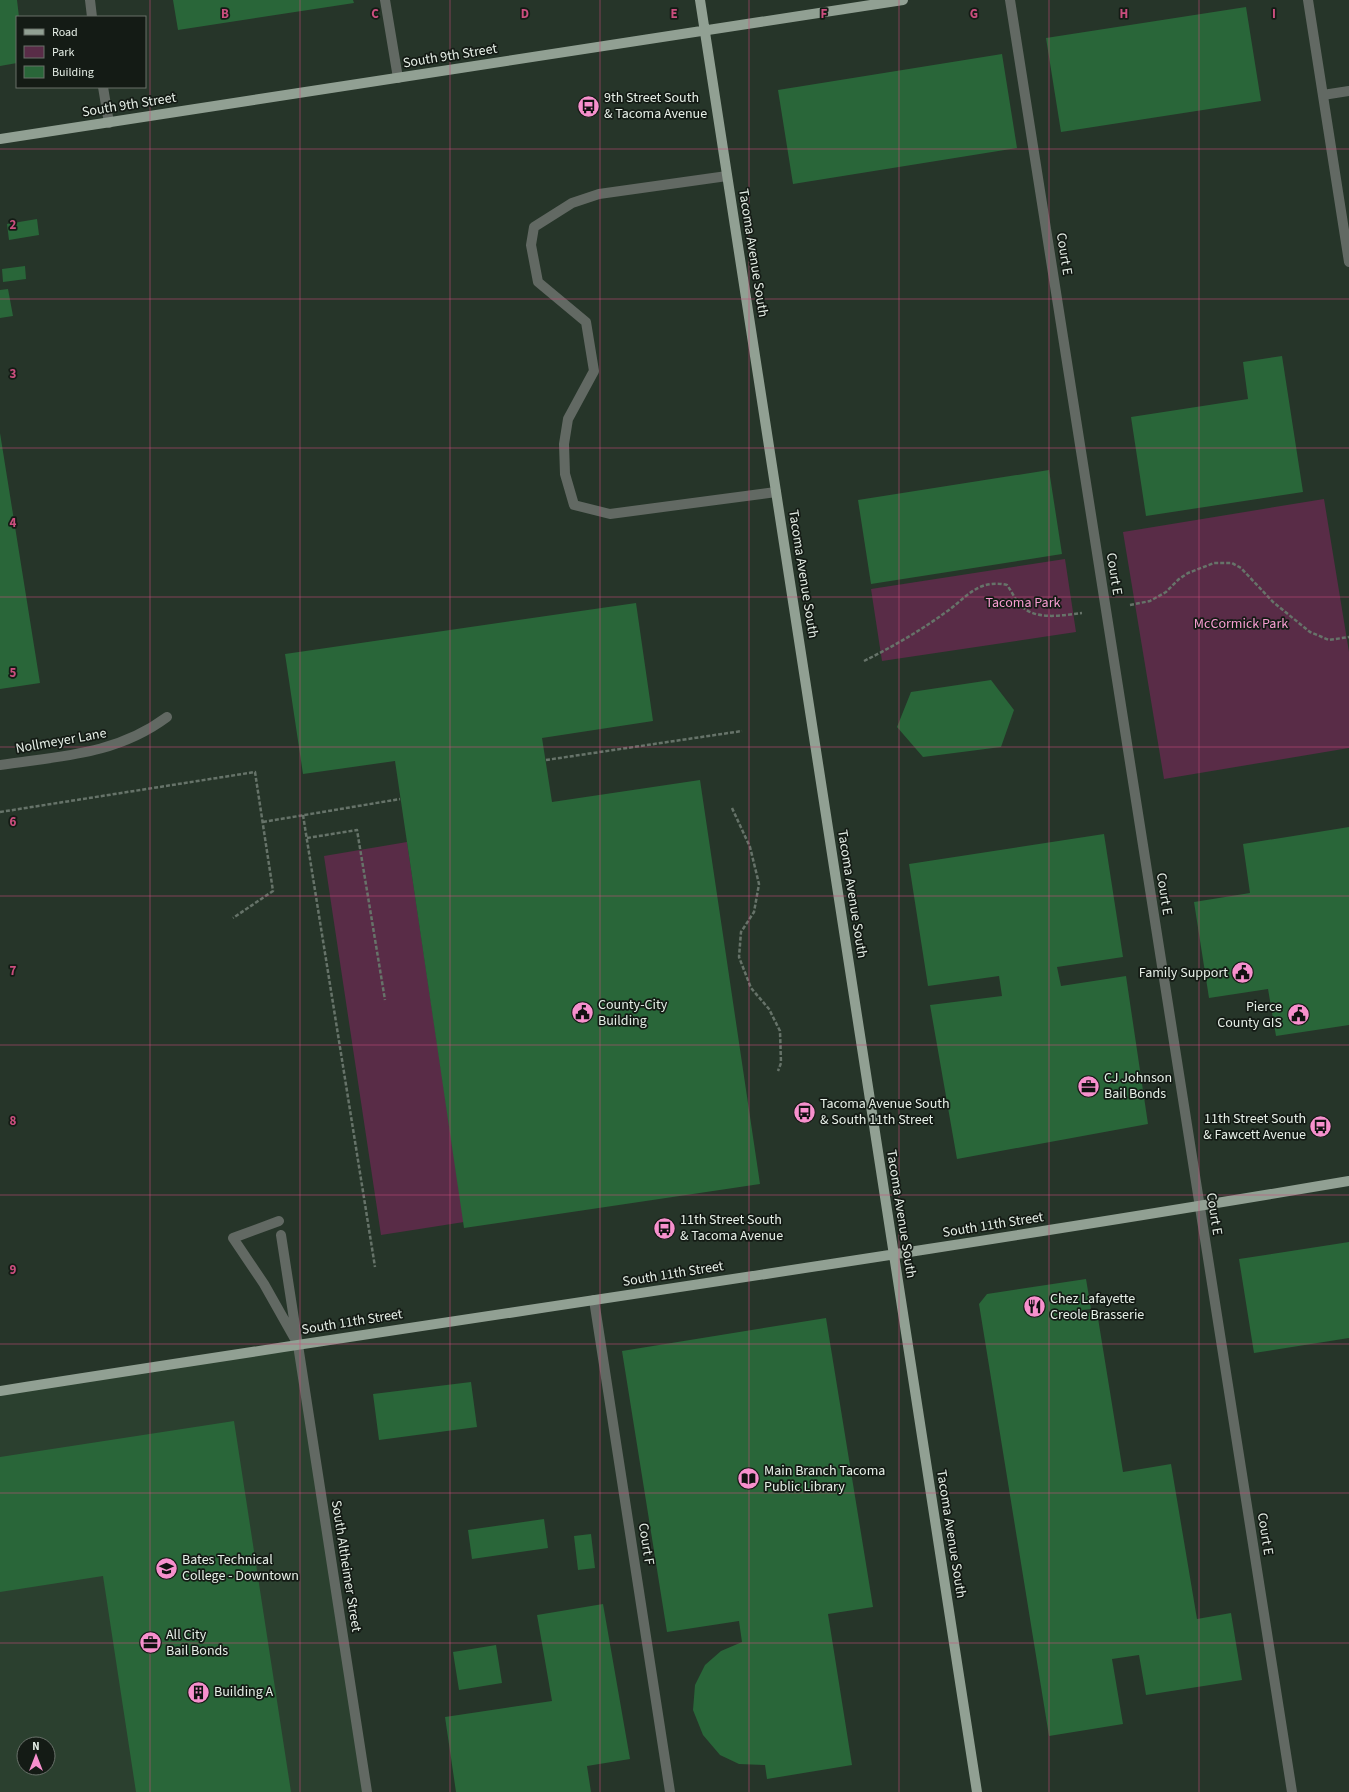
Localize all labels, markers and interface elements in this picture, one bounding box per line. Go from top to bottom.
text: B [221,5,229,23]
text: C [371,5,379,23]
text: D [521,5,529,23]
text: E [670,5,678,23]
text: F [821,5,828,23]
text: G [970,5,978,23]
text: H [1120,5,1128,23]
text: I [1272,5,1276,23]
legend [16,16,146,88]
text: Road [52,24,78,41]
street label: South 9th Street [402,39,499,73]
text: Park [52,44,74,61]
text: Building [52,64,94,81]
street label: South 9th Street [81,88,178,122]
place label: 9th Street South & Tacoma Avenue [604,88,707,124]
bus stop icon: 9th Street South & Tacoma Avenue [576,93,602,119]
street label: Tacoma Avenue South [733,187,773,319]
text: 2 [10,216,17,234]
street label: Court E [1051,231,1077,277]
text: 3 [10,365,17,383]
street label: Tacoma Avenue South [783,508,823,640]
text: 4 [10,514,17,532]
street label: Court E [1101,551,1127,597]
park label: Tacoma Park [986,593,1060,613]
park label: McCormick Park [1194,614,1288,634]
text: 5 [10,664,17,682]
street label: Nollmeyer Lane [14,723,108,759]
text: 6 [10,813,17,831]
street label: Tacoma Avenue South [832,828,872,960]
street label: Court E [1151,871,1177,917]
public building icon: Family Support [1230,960,1256,986]
text: 7 [10,962,17,980]
place label: Family Support [1139,963,1228,983]
place label: County-City Building [598,995,668,1031]
place label: Pierce County GIS [1217,997,1282,1033]
public building icon: County-City Building [570,1000,596,1026]
public building icon: Pierce County GIS [1285,1002,1311,1028]
place label: CJ Johnson Bail Bonds [1104,1068,1172,1104]
office icon: CJ Johnson Bail Bonds [1076,1073,1102,1099]
place label: Tacoma Avenue South & South 11th Street [820,1094,950,1130]
bus stop icon: Tacoma Avenue South & South 11th Street [792,1099,818,1125]
place label: 11th Street South & Fawcett Avenue [1203,1109,1306,1145]
text: 8 [10,1112,17,1130]
bus stop icon: 11th Street South & Fawcett Avenue [1308,1114,1334,1140]
street label: Tacoma Avenue South [881,1148,921,1280]
street label: Court E [1201,1191,1227,1237]
street label: South 11th Street [941,1207,1045,1243]
place label: 11th Street South & Tacoma Avenue [680,1210,783,1246]
bus stop icon: 11th Street South & Tacoma Avenue [652,1215,678,1241]
street label: South 11th Street [621,1256,725,1292]
text: 9 [10,1261,17,1279]
place label: Chez Lafayette Creole Brasserie [1050,1289,1144,1325]
restaurant icon: Chez Lafayette Creole Brasserie [1022,1294,1048,1320]
street label: South 11th Street [300,1304,404,1340]
place label: Main Branch Tacoma Public Library [764,1461,885,1497]
library icon: Main Branch Tacoma Public Library [735,1466,761,1492]
street label: Tacoma Avenue South [931,1468,971,1600]
street label: South Altheimer Street [326,1499,366,1634]
street label: Court E [1252,1511,1278,1557]
street label: Court F [633,1521,659,1567]
place label: Bates Technical College - Downtown [182,1550,299,1586]
school or university icon: Bates Technical College - Downtown [153,1555,179,1581]
place label: All City Bail Bonds [166,1625,228,1661]
office icon: All City Bail Bonds [138,1630,164,1656]
building icon: Building A [185,1679,211,1705]
place label: Building A [214,1682,274,1702]
north arrow [16,1736,56,1776]
text: N [32,1739,40,1754]

